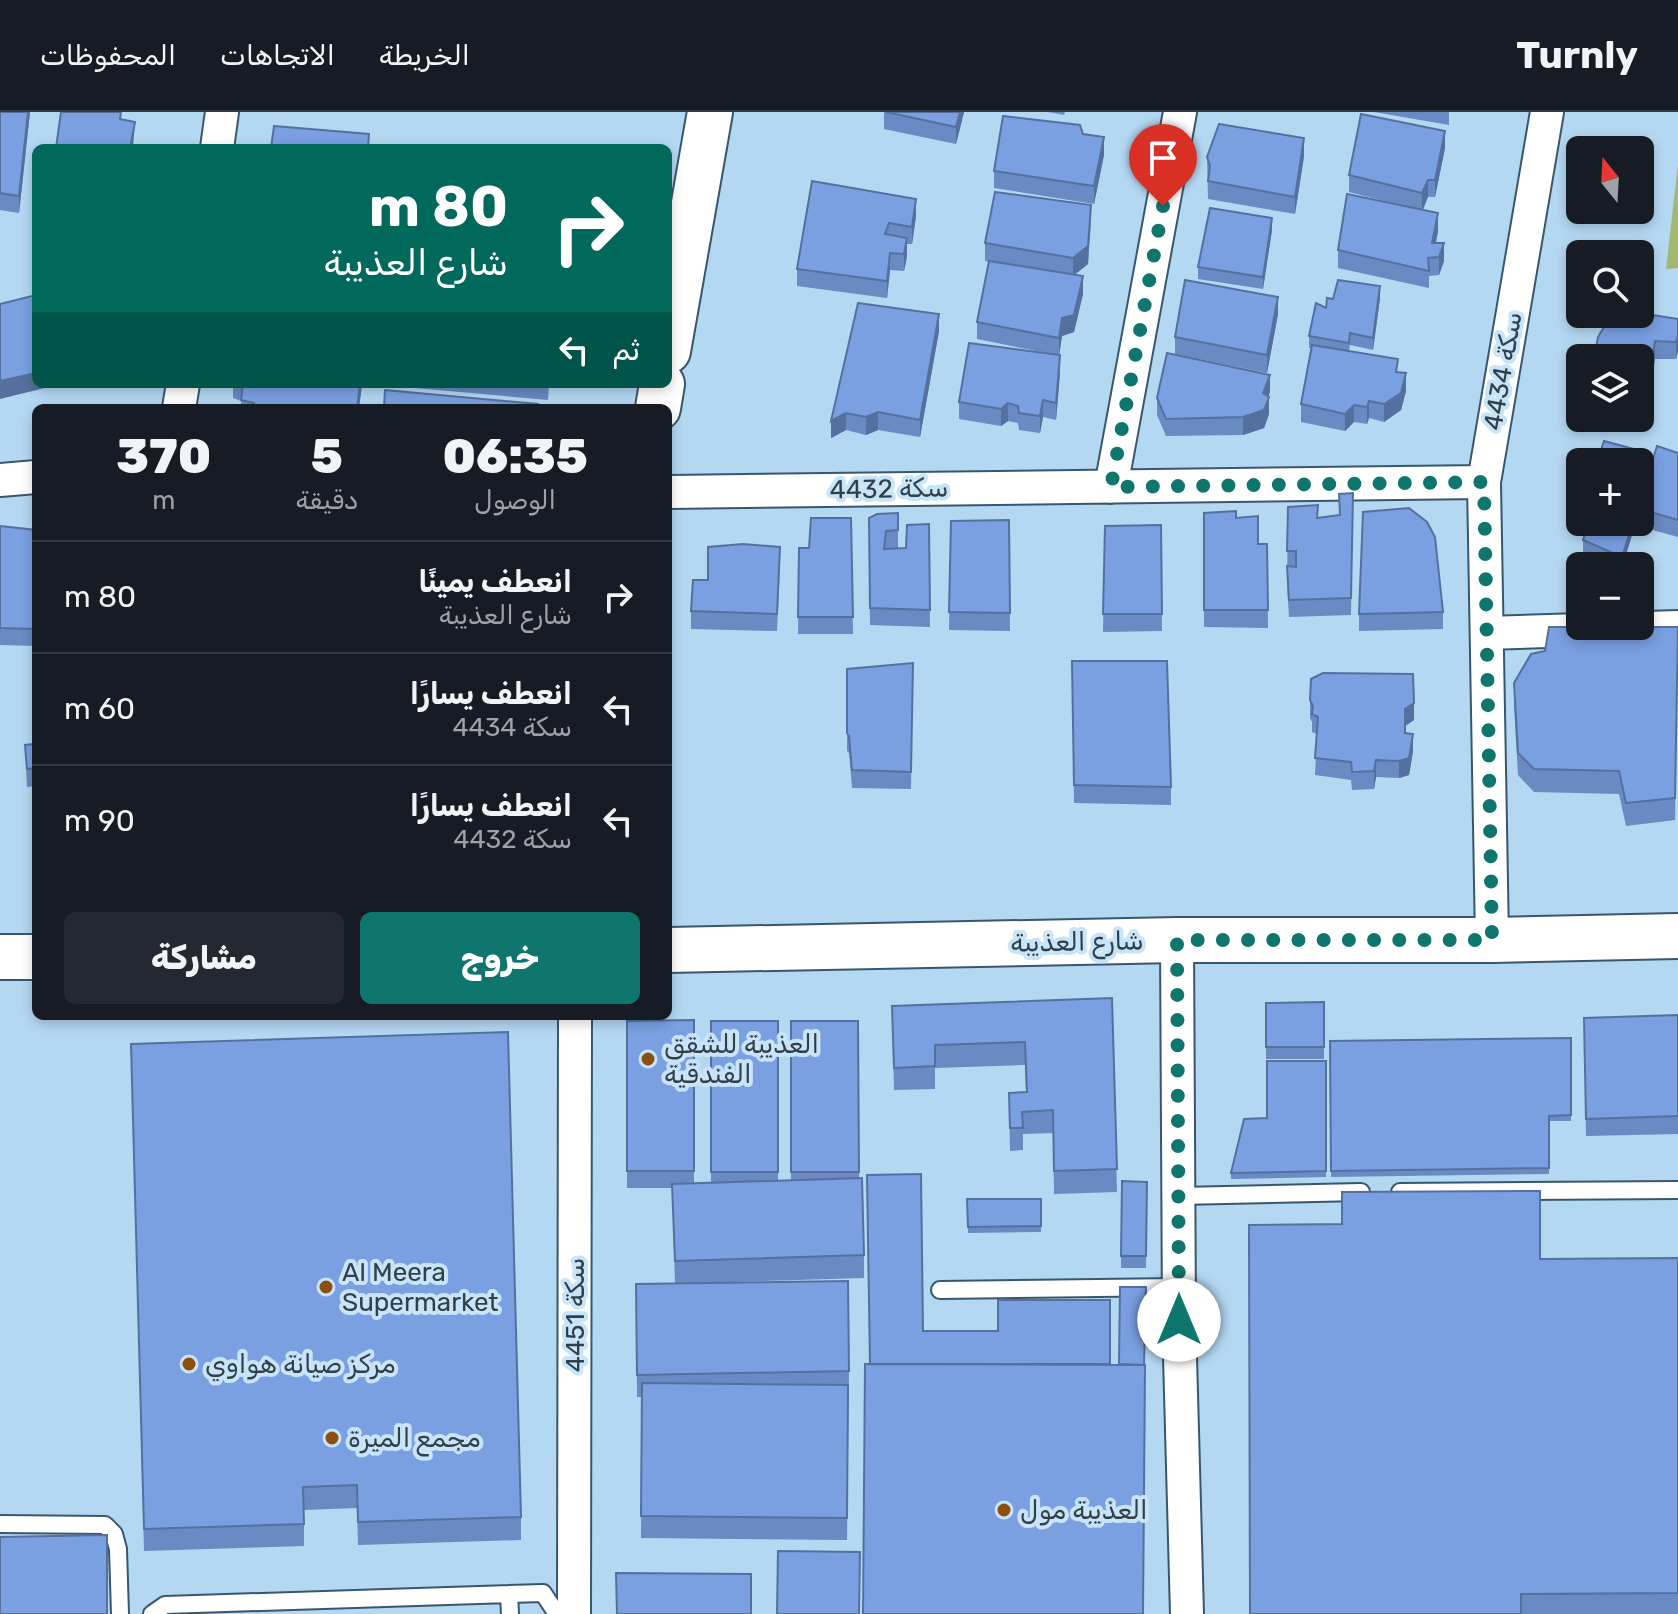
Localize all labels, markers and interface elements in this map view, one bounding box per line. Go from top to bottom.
text: Turnly [1516,32,1638,78]
text: المحفوظات [40,39,176,72]
text: الاتجاهات [220,39,335,72]
text: الخريطة [379,39,470,72]
pin [1129,124,1197,206]
icon: arrive [1141,136,1185,180]
north arrow [1566,136,1654,224]
map controls [1566,136,1654,640]
text: 80 m [369,174,508,240]
icon: right [536,176,640,280]
button: search [1566,240,1654,328]
text: شارع العذيبة [323,241,508,284]
street label: سكة 4434 [1477,309,1529,433]
icon: left [552,328,596,372]
text: ثم [612,332,640,368]
button: layers [1566,344,1654,432]
text: 370 [116,428,211,485]
text: 5 [311,428,343,485]
text: 06:35 [442,428,588,485]
button: + [1566,448,1654,536]
street label: سكة 4432 [829,472,949,506]
text: m [152,485,175,516]
text: دقيقة [295,485,358,516]
text: الوصول [474,485,556,516]
button: − [1566,552,1654,640]
text: انعطف يمينًا [418,564,572,600]
icon: right [596,575,640,619]
text: 80 m [64,579,136,615]
text: شارع العذيبة [439,600,572,631]
text: انعطف يسارًا [410,676,572,712]
icon: left [596,687,640,731]
text: 60 m [64,691,135,727]
text: سكة 4434 [452,712,572,743]
text: انعطف يسارًا [410,788,572,824]
icon: left [596,799,640,843]
text: 90 m [64,803,135,839]
text: سكة 4432 [453,824,572,855]
button: مشاركة [64,912,344,1004]
button: خروج [360,912,640,1004]
street label: شارع العذيبة [1010,925,1144,961]
place label: العذيبة للشقق الفندقية [664,1029,819,1090]
marker: العذيبة للشقق الفندقية [639,1050,657,1068]
place label: Al Meera Supermarket [342,1257,499,1318]
street label: سكة 4451 [560,1258,591,1372]
marker: Al Meera Supermarket [317,1278,335,1296]
position arrow [1137,1278,1221,1362]
place label: مركز صيانة هواوي [205,1349,396,1382]
marker: مركز صيانة هواوي [180,1355,198,1373]
place label: مجمع الميرة [348,1423,481,1457]
marker: مجمع الميرة [323,1429,341,1447]
place label: العذيبة مول [1020,1495,1148,1526]
marker: العذيبة مول [995,1501,1013,1519]

